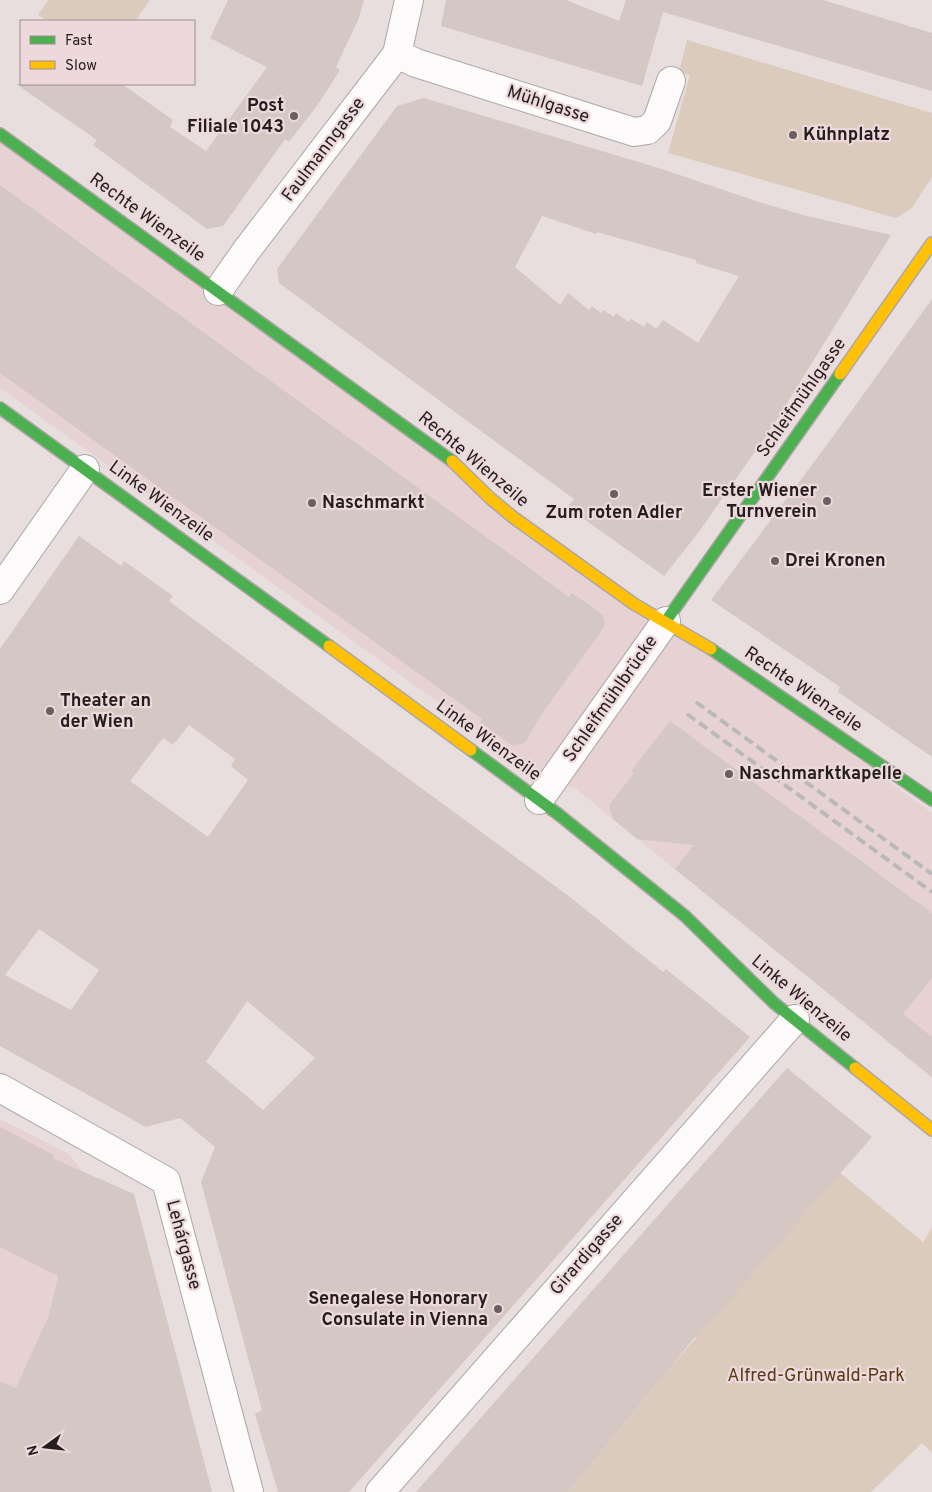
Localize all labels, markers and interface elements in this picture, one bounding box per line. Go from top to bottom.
legend [20,20,195,85]
text: Fast [65,32,93,51]
text: Slow [65,57,97,76]
street label: Mühlgasse [504,81,592,129]
street label: Faulmanngasse [277,93,371,207]
place label: Post Filiale 1043 [187,95,284,139]
marker: Post Filiale 1043 [288,110,300,122]
place label: Kühnplatz [803,124,890,147]
marker: Kühnplatz [787,129,799,141]
street label: Rechte Wienzeile [84,168,210,268]
street label: Schleifmühlgasse [752,334,852,462]
street label: Rechte Wienzeile [413,407,533,513]
street label: Linke Wienzeile [104,456,218,548]
place label: Erster Wiener Turnverein [702,480,818,524]
marker: Zum roten Adler [608,488,620,500]
place label: Naschmarkt [322,492,425,515]
marker: Erster Wiener Turnverein [821,495,833,507]
marker: Naschmarkt [306,497,318,509]
place label: Zum roten Adler [546,502,683,525]
place label: Drei Kronen [785,550,886,573]
marker: Drei Kronen [769,555,781,567]
street label: Schleifmühlbrücke [559,631,663,767]
street label: Rechte Wienzeile [739,642,867,738]
place label: Theater an der Wien [60,690,151,734]
street label: Linke Wienzeile [431,695,545,787]
marker: Theater an der Wien [44,705,56,717]
place label: Naschmarktkapelle [739,763,902,786]
marker: Naschmarktkapelle [723,768,735,780]
street label: Linke Wienzeile [746,950,856,1048]
street label: Lehárgasse [160,1198,206,1292]
street label: Girardigasse [545,1209,629,1301]
place label: Senegalese Honorary Consulate in Vienna [308,1288,488,1332]
marker: Senegalese Honorary Consulate in Vienna [492,1303,504,1315]
park label: Alfred-Grünwald-Park [727,1365,905,1388]
north arrow [20,1422,70,1472]
text: N [24,1443,43,1457]

